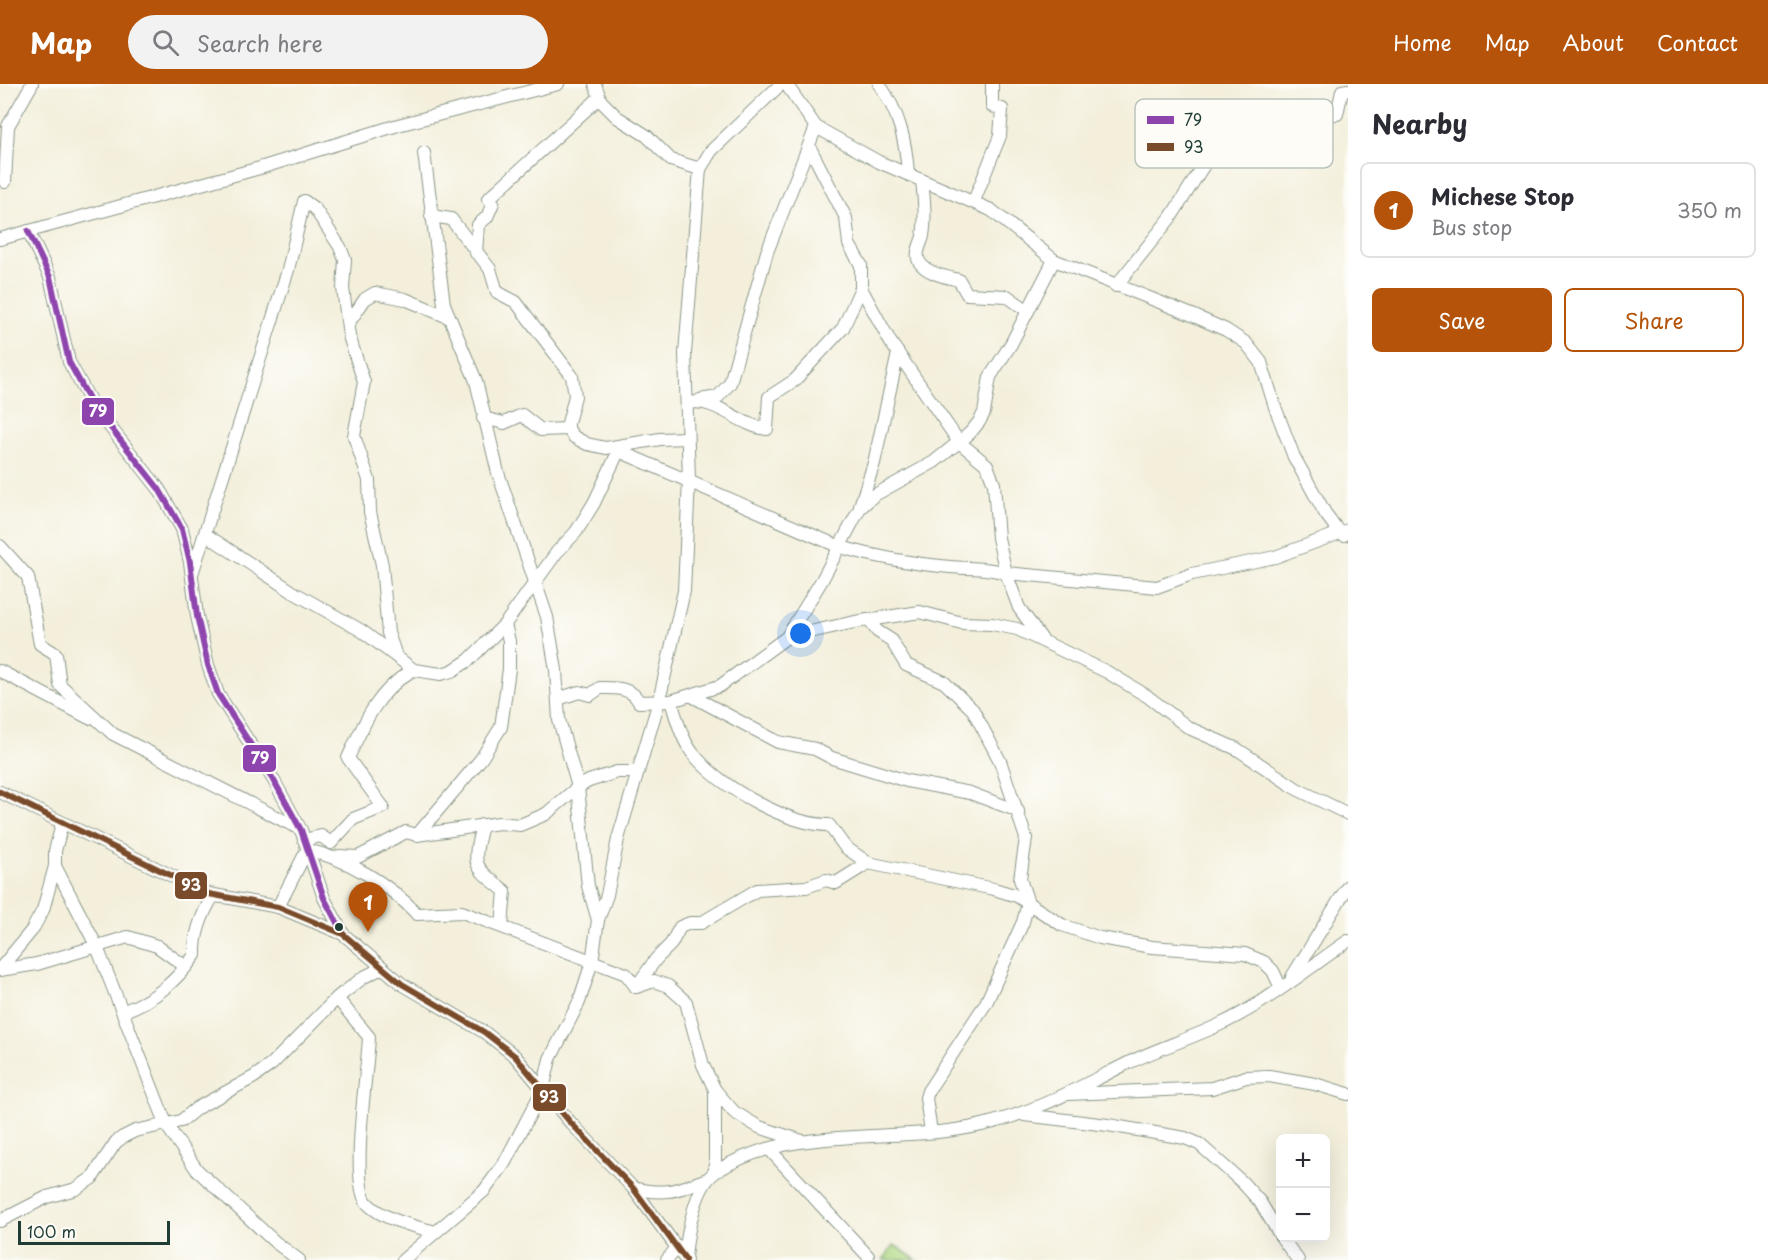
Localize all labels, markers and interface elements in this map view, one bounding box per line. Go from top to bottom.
search box [128,15,548,69]
text: Map [30,21,92,64]
icon: search [149,26,182,59]
text: Search here [197,26,323,59]
text: Home [1393,26,1452,58]
text: Map [1485,26,1530,58]
text: About [1563,26,1624,58]
text: Contact [1657,26,1738,58]
legend [1135,99,1333,168]
text: Nearby [1372,104,1467,143]
text: 79 [1184,107,1202,131]
text: 93 [1184,134,1203,158]
text: Michese Stop [1431,179,1574,212]
text: 1 [1389,195,1398,225]
text: 350 m [1677,195,1742,225]
text: Bus stop [1431,212,1512,242]
button: Save [1372,288,1552,352]
button: Share [1564,288,1744,352]
line badge: 79 [81,397,115,426]
text: 79 [89,398,107,422]
your location [786,619,815,648]
line badge: 79 [242,744,277,773]
text: 79 [251,745,269,769]
line badge: 93 [174,871,208,900]
text: 93 [181,872,201,896]
pin: 1 [348,882,388,932]
unlabelled marker [333,921,345,933]
line badge: 93 [532,1083,567,1112]
text: 93 [539,1084,559,1108]
map controls [1276,1134,1330,1242]
button: + [1276,1134,1330,1188]
button: − [1276,1188,1330,1242]
scale bar [18,1218,170,1246]
text: 100 m [27,1219,76,1243]

